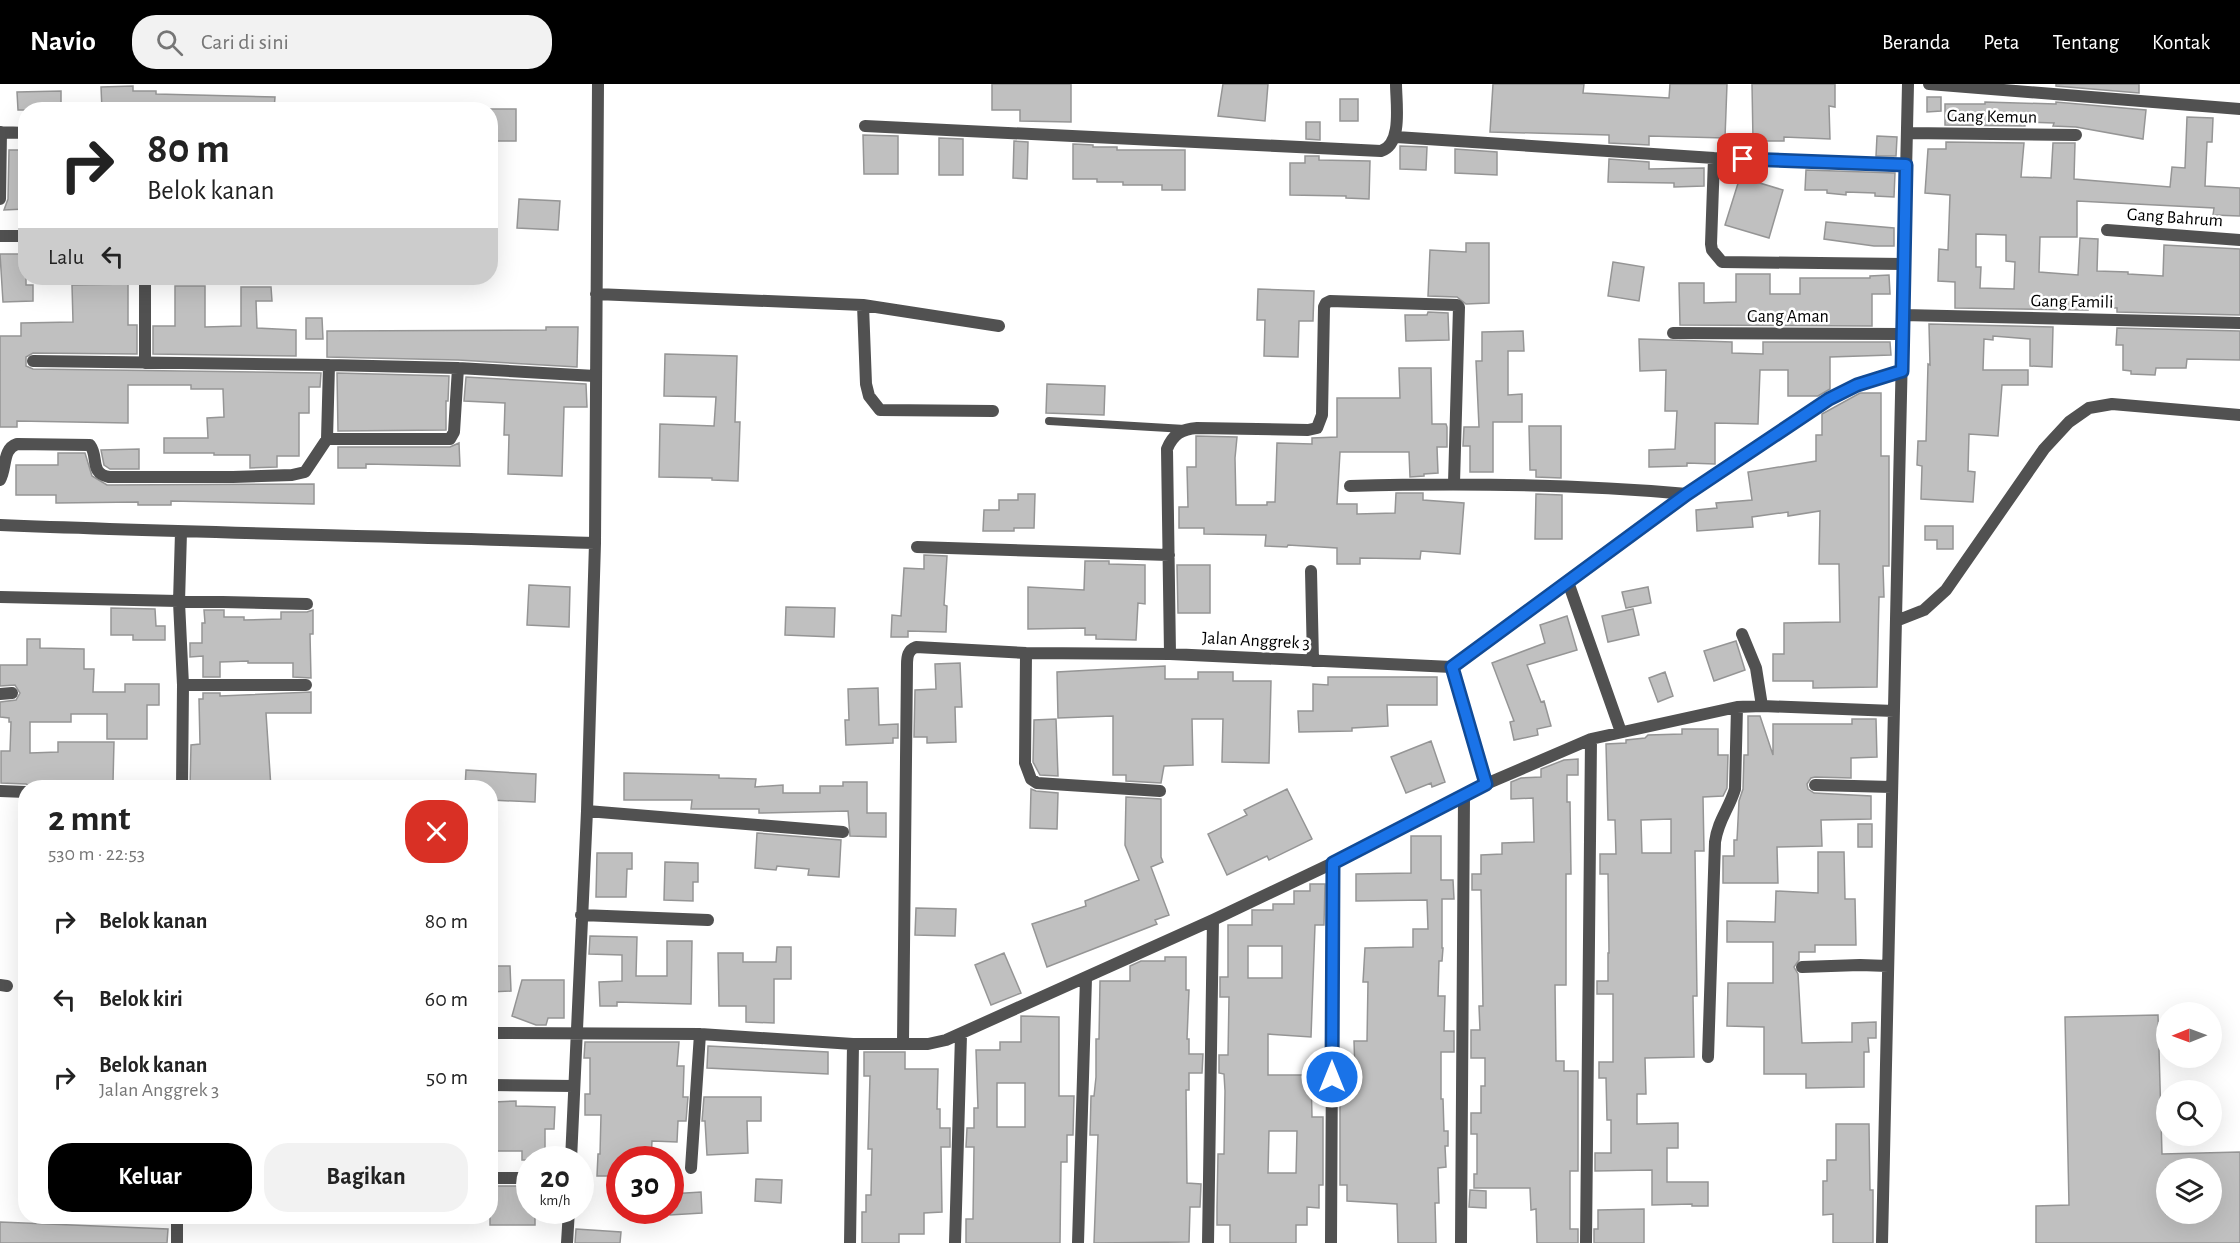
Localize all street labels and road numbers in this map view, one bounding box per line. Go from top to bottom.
street label: Gang Kemun [1947,107,2037,127]
street label: Gang Bahrum [2126,206,2224,230]
street label: Gang Famili [2030,292,2114,312]
street label: Gang Aman [1747,308,1829,326]
street label: Jalan Anggrek 3 [1201,629,1310,653]

